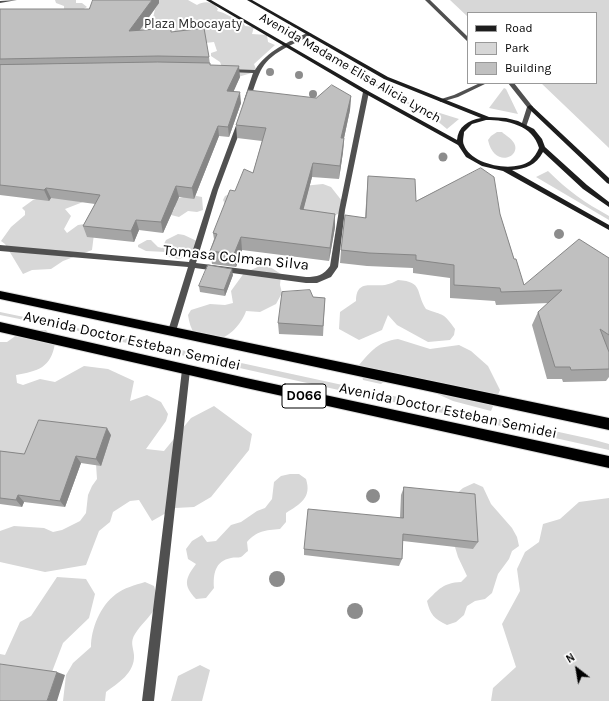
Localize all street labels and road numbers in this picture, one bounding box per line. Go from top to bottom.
street label: Avenida Madame Elisa Alicia Lynch [257,10,443,126]
street label: Tomasa Colman Silva [162,241,310,275]
street label: Avenida Doctor Esteban Semidei [22,307,242,375]
street label: Avenida Doctor Esteban Semidei [337,379,559,443]
road number: D066 [282,384,326,408]

